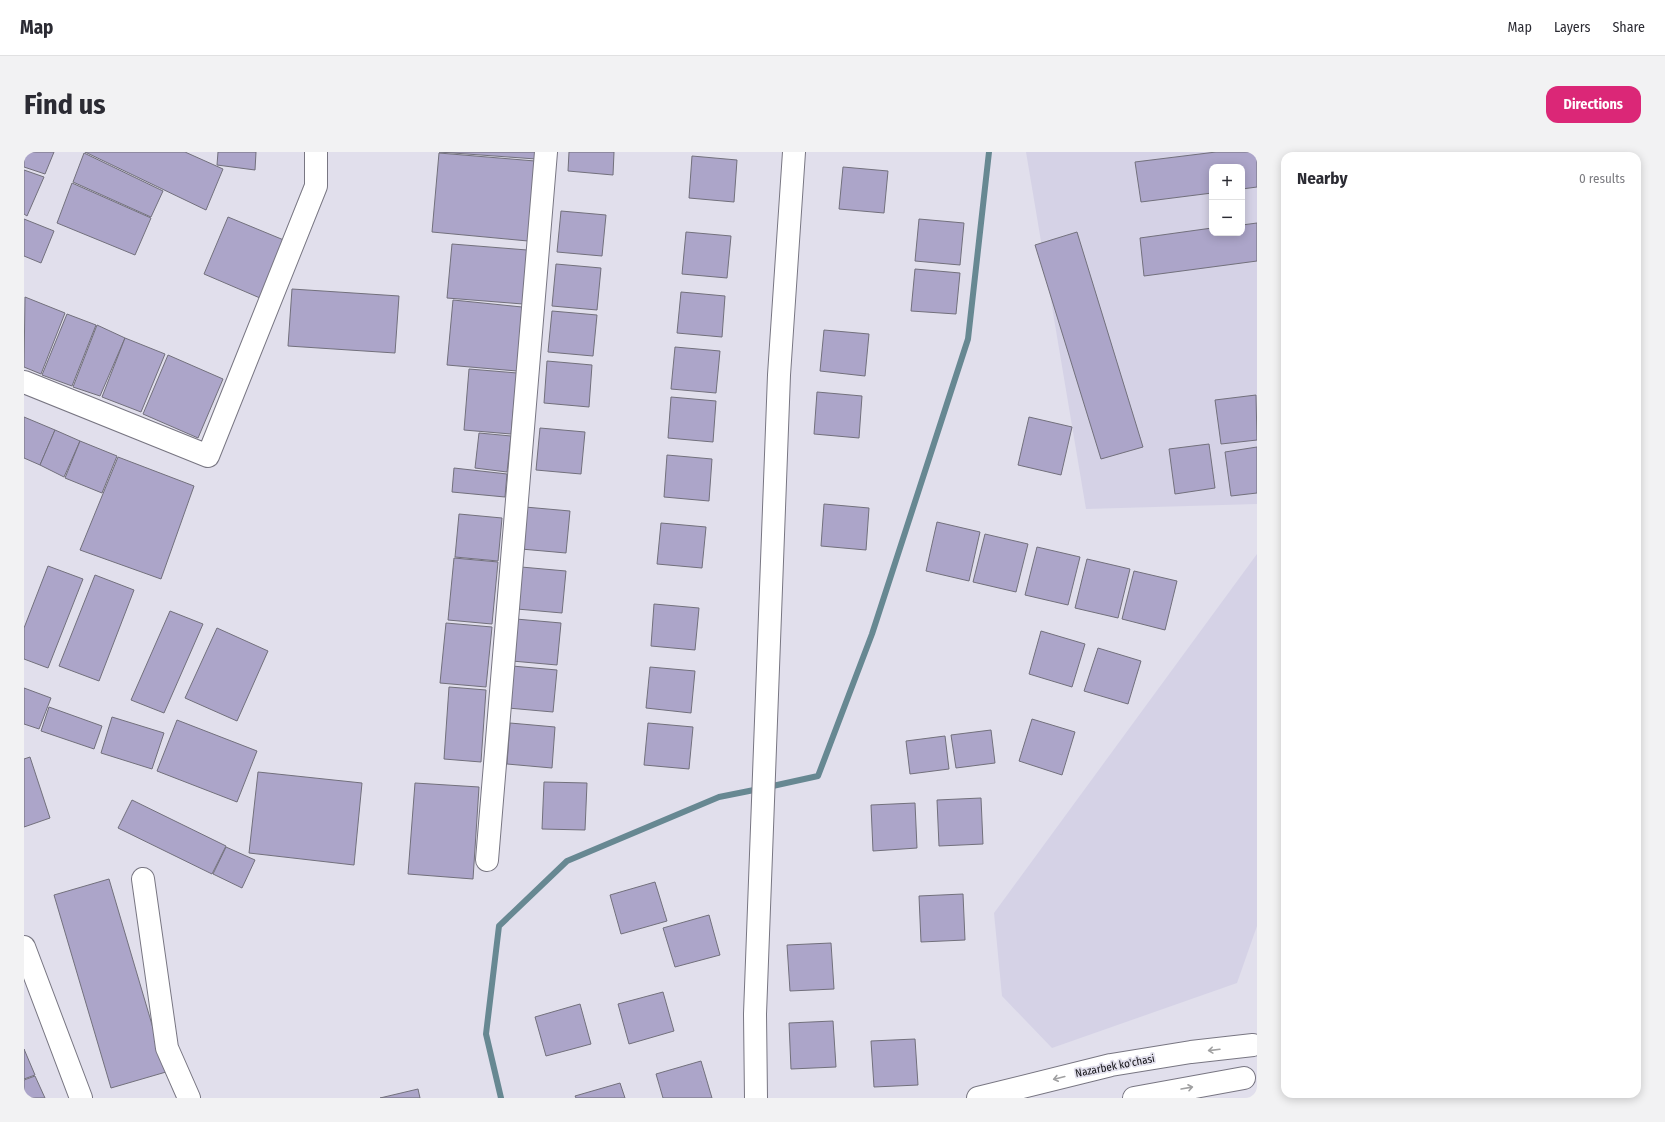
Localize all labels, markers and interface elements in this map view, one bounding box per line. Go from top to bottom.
text: Map [20,16,53,39]
text: Map [1508,19,1532,36]
text: Layers [1554,19,1590,36]
text: Share [1612,19,1645,36]
button: Directions [1546,86,1641,123]
text: Find us [24,88,106,121]
map controls [1209,164,1245,236]
button: + [1209,164,1245,200]
text: Nearby [1297,168,1348,189]
text: 0 results [1579,171,1625,186]
button: − [1209,200,1245,236]
one-way arrow [1208,1046,1221,1053]
street label: Nazarbek ko'chasi [1074,1052,1156,1080]
one-way arrow [1053,1075,1066,1082]
one-way arrow [1180,1084,1193,1092]

